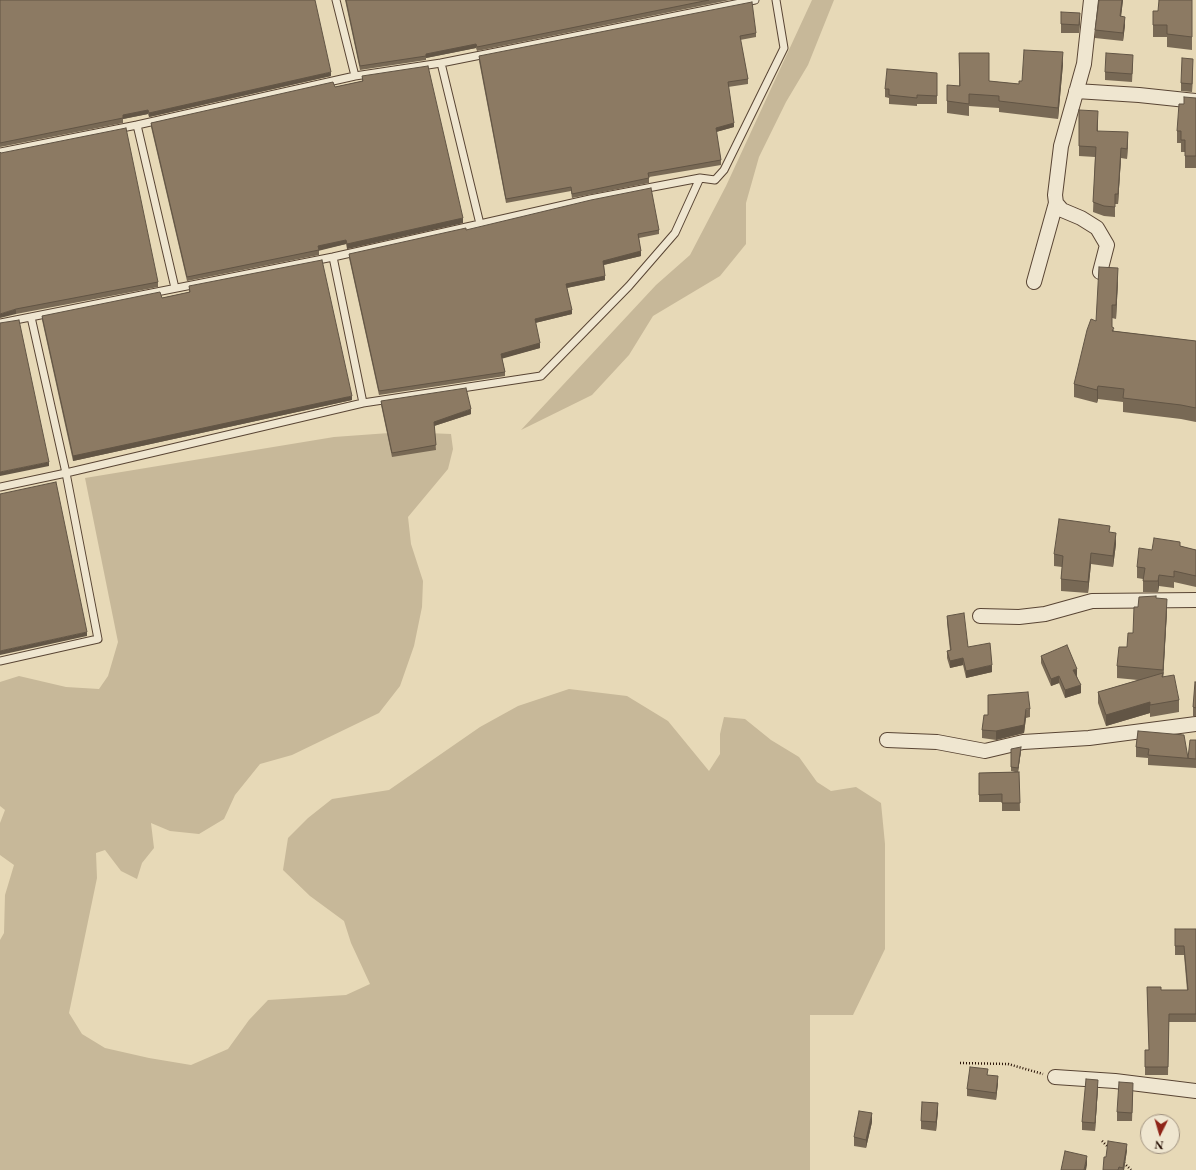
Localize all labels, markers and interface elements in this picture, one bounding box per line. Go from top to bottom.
north arrow [1140,1114,1180,1154]
text: N [1154,1138,1164,1152]

